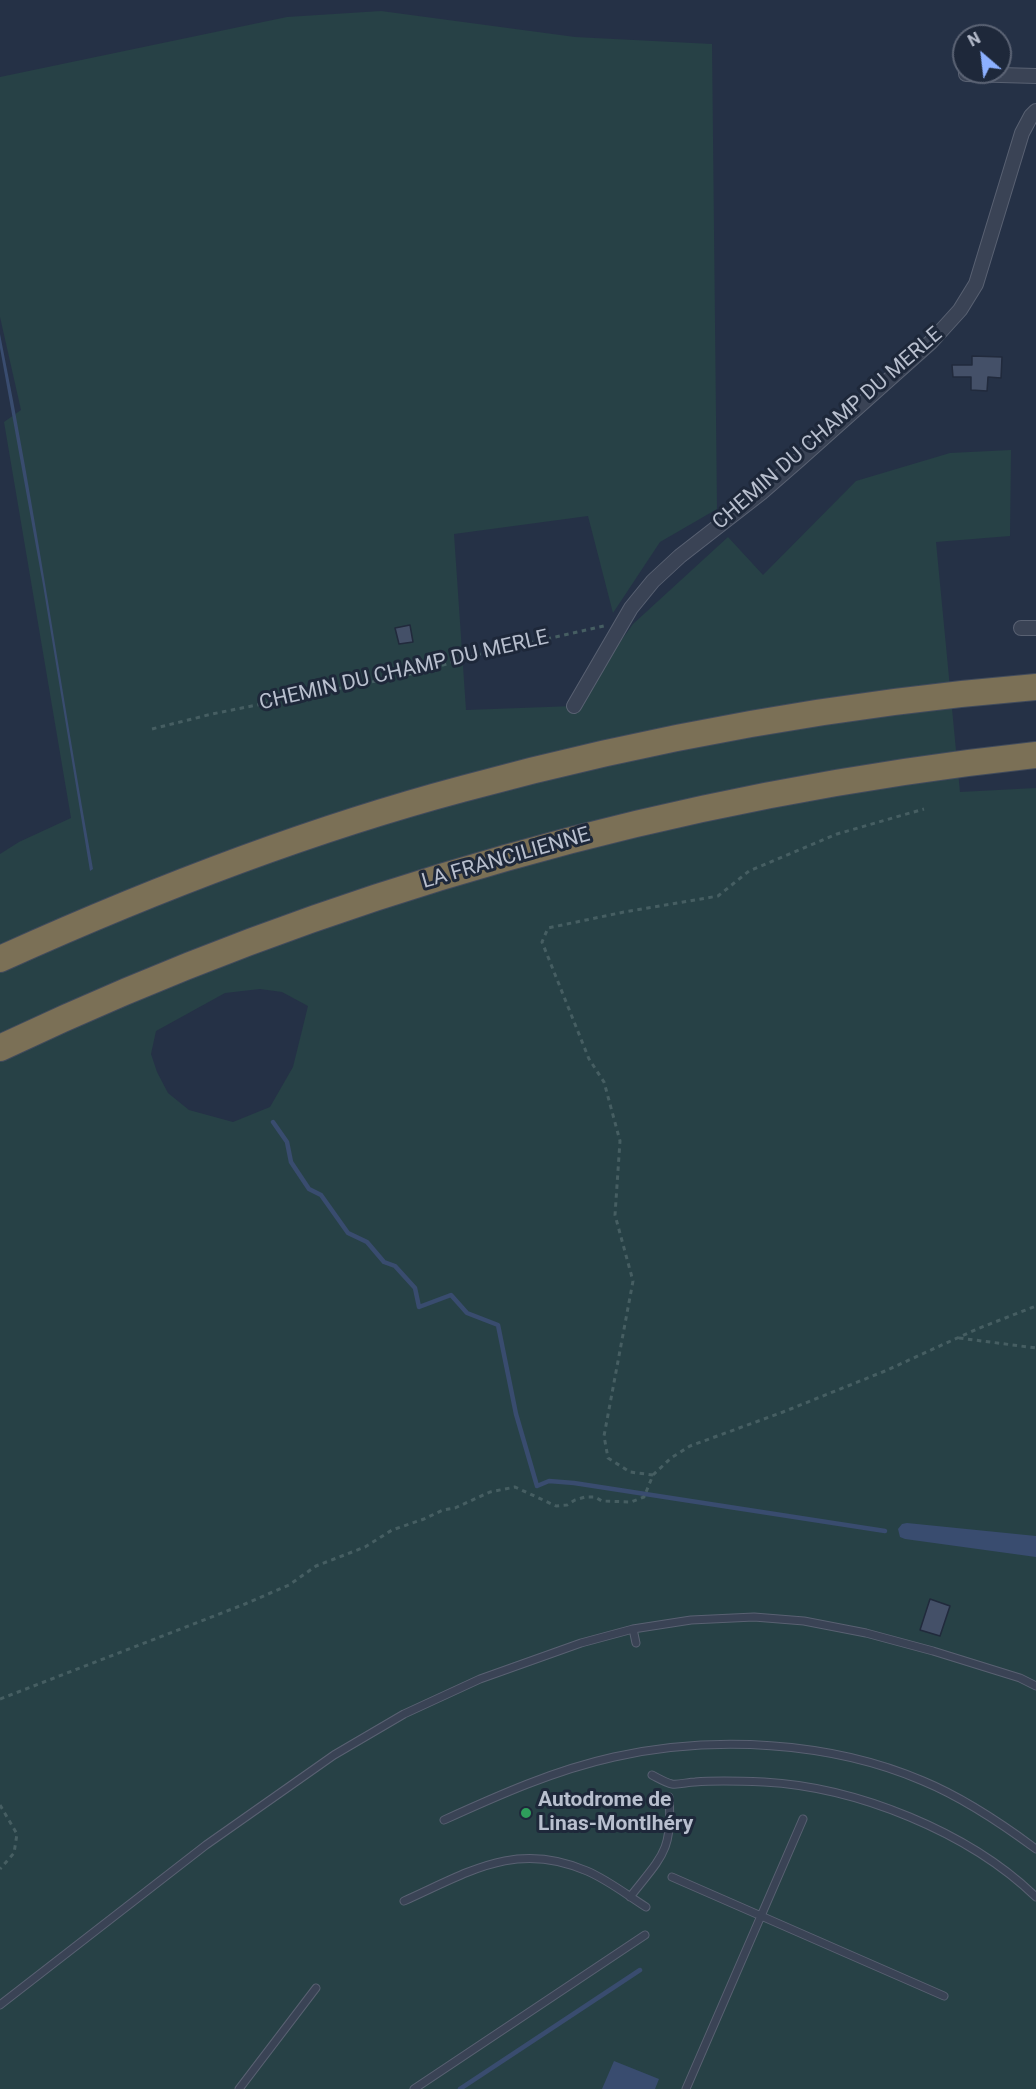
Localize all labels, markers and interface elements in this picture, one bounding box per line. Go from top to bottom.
north arrow [952,24,1012,84]
text: N [965,28,984,50]
street label: CHEMIN DU CHAMP DU MERLE [708,322,948,536]
street label: CHEMIN DU CHAMP DU MERLE [257,625,551,717]
street label: LA FRANCILIENNE [419,823,593,895]
place label: Autodrome de Linas-Montlhéry [538,1788,693,1838]
marker: Autodrome de Linas-Montlhéry [519,1806,533,1820]

